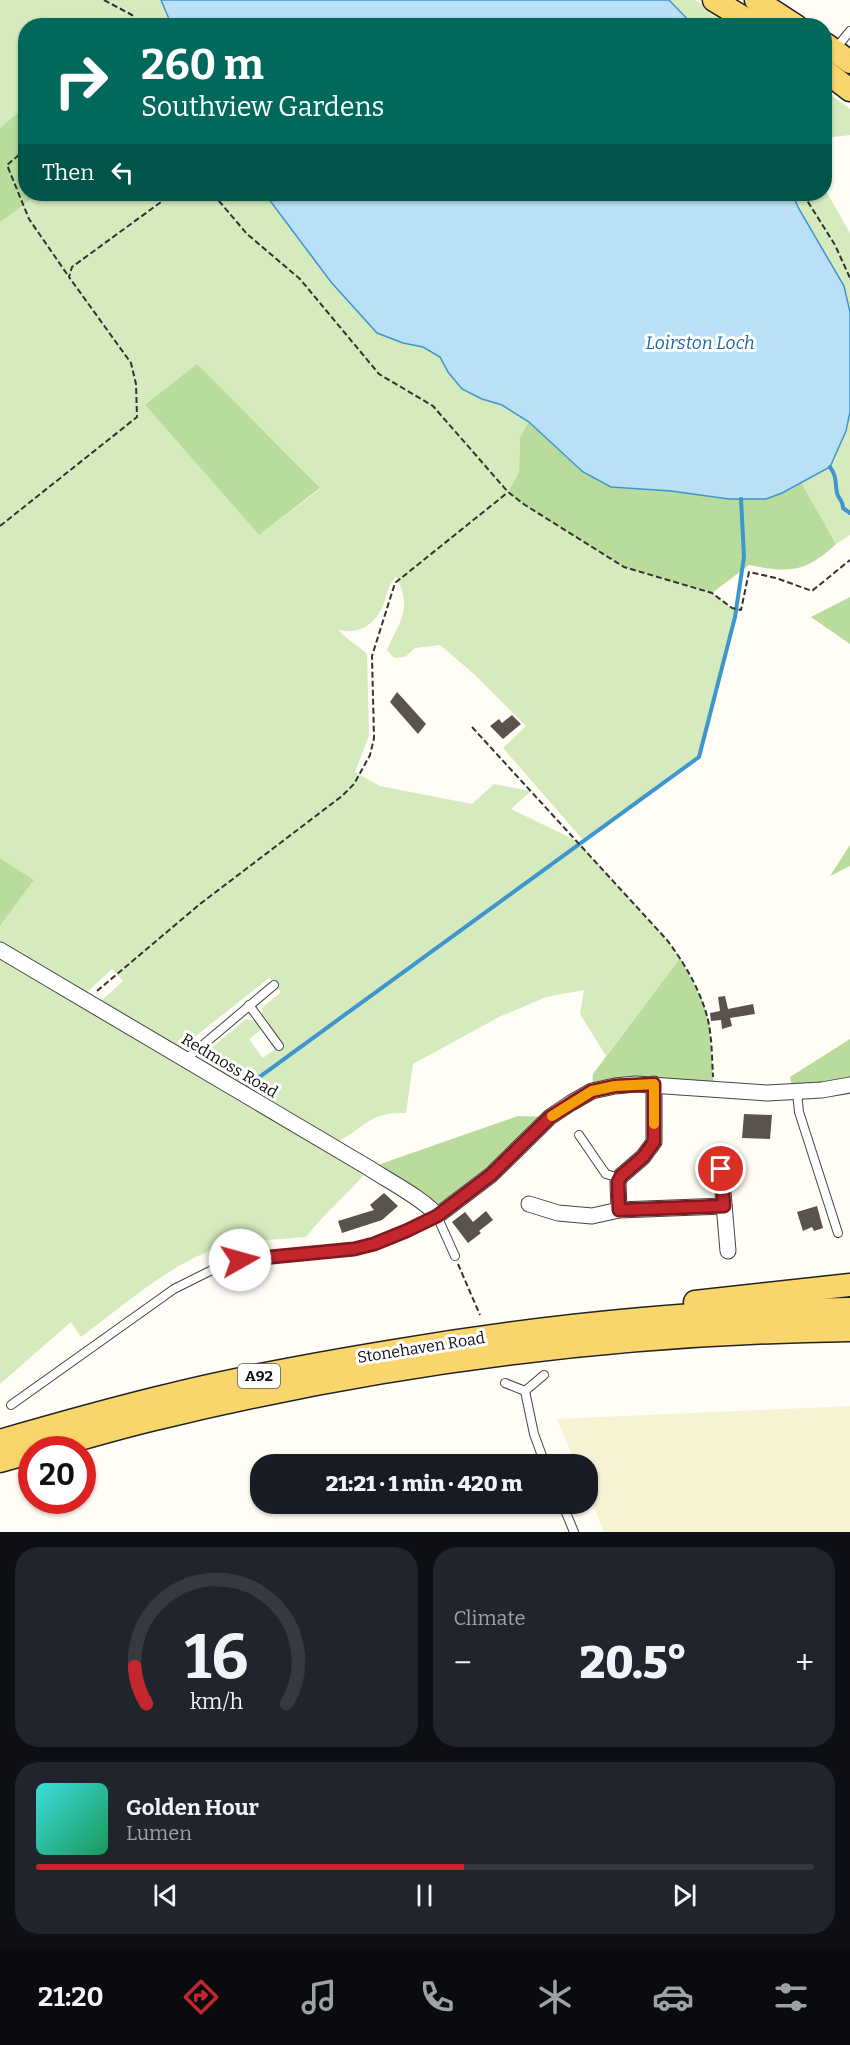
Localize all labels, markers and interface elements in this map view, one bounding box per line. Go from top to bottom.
text: 260 m [141,40,264,90]
icon: right [42,42,120,120]
text: Southview Gardens [141,91,385,123]
icon: left [106,156,139,189]
text: Then [42,159,94,186]
water label: Loirston Loch [645,332,755,354]
street label: Redmoss Road [178,1029,282,1102]
pin [695,1143,746,1194]
icon: arrive [704,1152,737,1185]
position arrow [208,1228,272,1292]
street label: Stonehaven Road [356,1328,487,1367]
road number: A92 [238,1364,280,1388]
speed limit sign: 20 [18,1436,96,1514]
text: 21:21 · 1 min · 420 m [326,1470,522,1497]
text: Climate [454,1606,525,1630]
text: 16 [184,1620,248,1695]
text: 20.5° [580,1636,687,1690]
text: − [454,1643,472,1683]
text: + [795,1643,814,1683]
text: km/h [190,1689,243,1715]
text: Golden Hour [126,1794,259,1821]
text: Lumen [126,1821,192,1845]
icon: previous [149,1879,182,1912]
icon: pause [408,1879,441,1912]
icon: next [668,1879,701,1912]
icon: directions [180,1976,222,2018]
icon: music [298,1976,340,2018]
icon: phone [416,1976,458,2018]
icon: climate [534,1976,576,2018]
icon: car [652,1976,694,2018]
icon: filters [770,1976,812,2018]
text: 21:20 [38,1981,104,2013]

